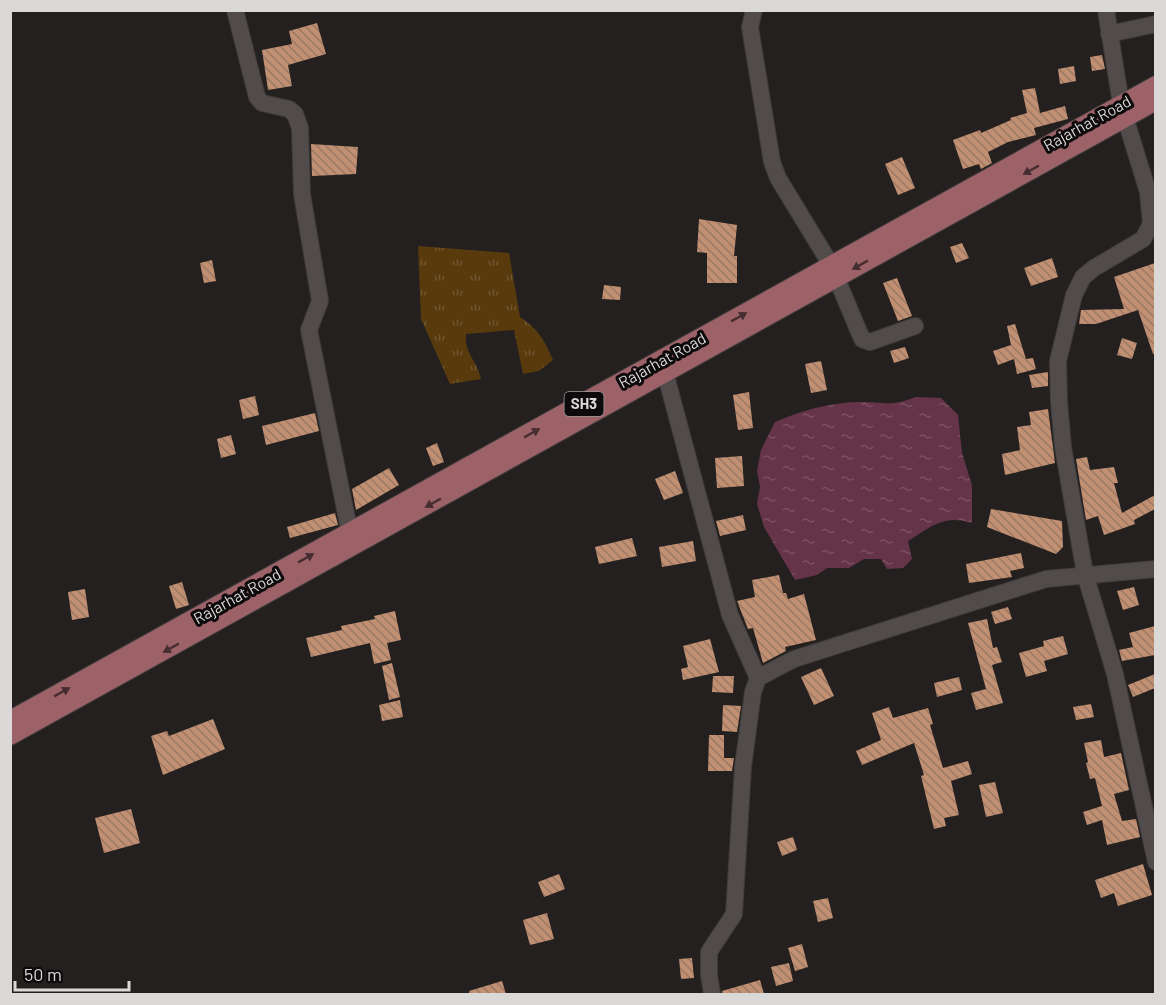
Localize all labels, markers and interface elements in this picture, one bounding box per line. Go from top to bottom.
street label: Rajarhat Road [1040,91,1134,154]
one-way arrow [1022,165,1039,175]
one-way arrow [851,260,868,270]
one-way arrow [731,312,748,322]
street label: Rajarhat Road [615,328,709,391]
road number: SH3 [564,392,604,416]
one-way arrow [524,427,540,438]
one-way arrow [425,498,442,508]
one-way arrow [298,553,315,563]
street label: Rajarhat Road [190,564,284,627]
one-way arrow [162,643,179,653]
one-way arrow [54,687,71,697]
scale bar [15,954,129,992]
text: 50 m [24,963,62,985]

